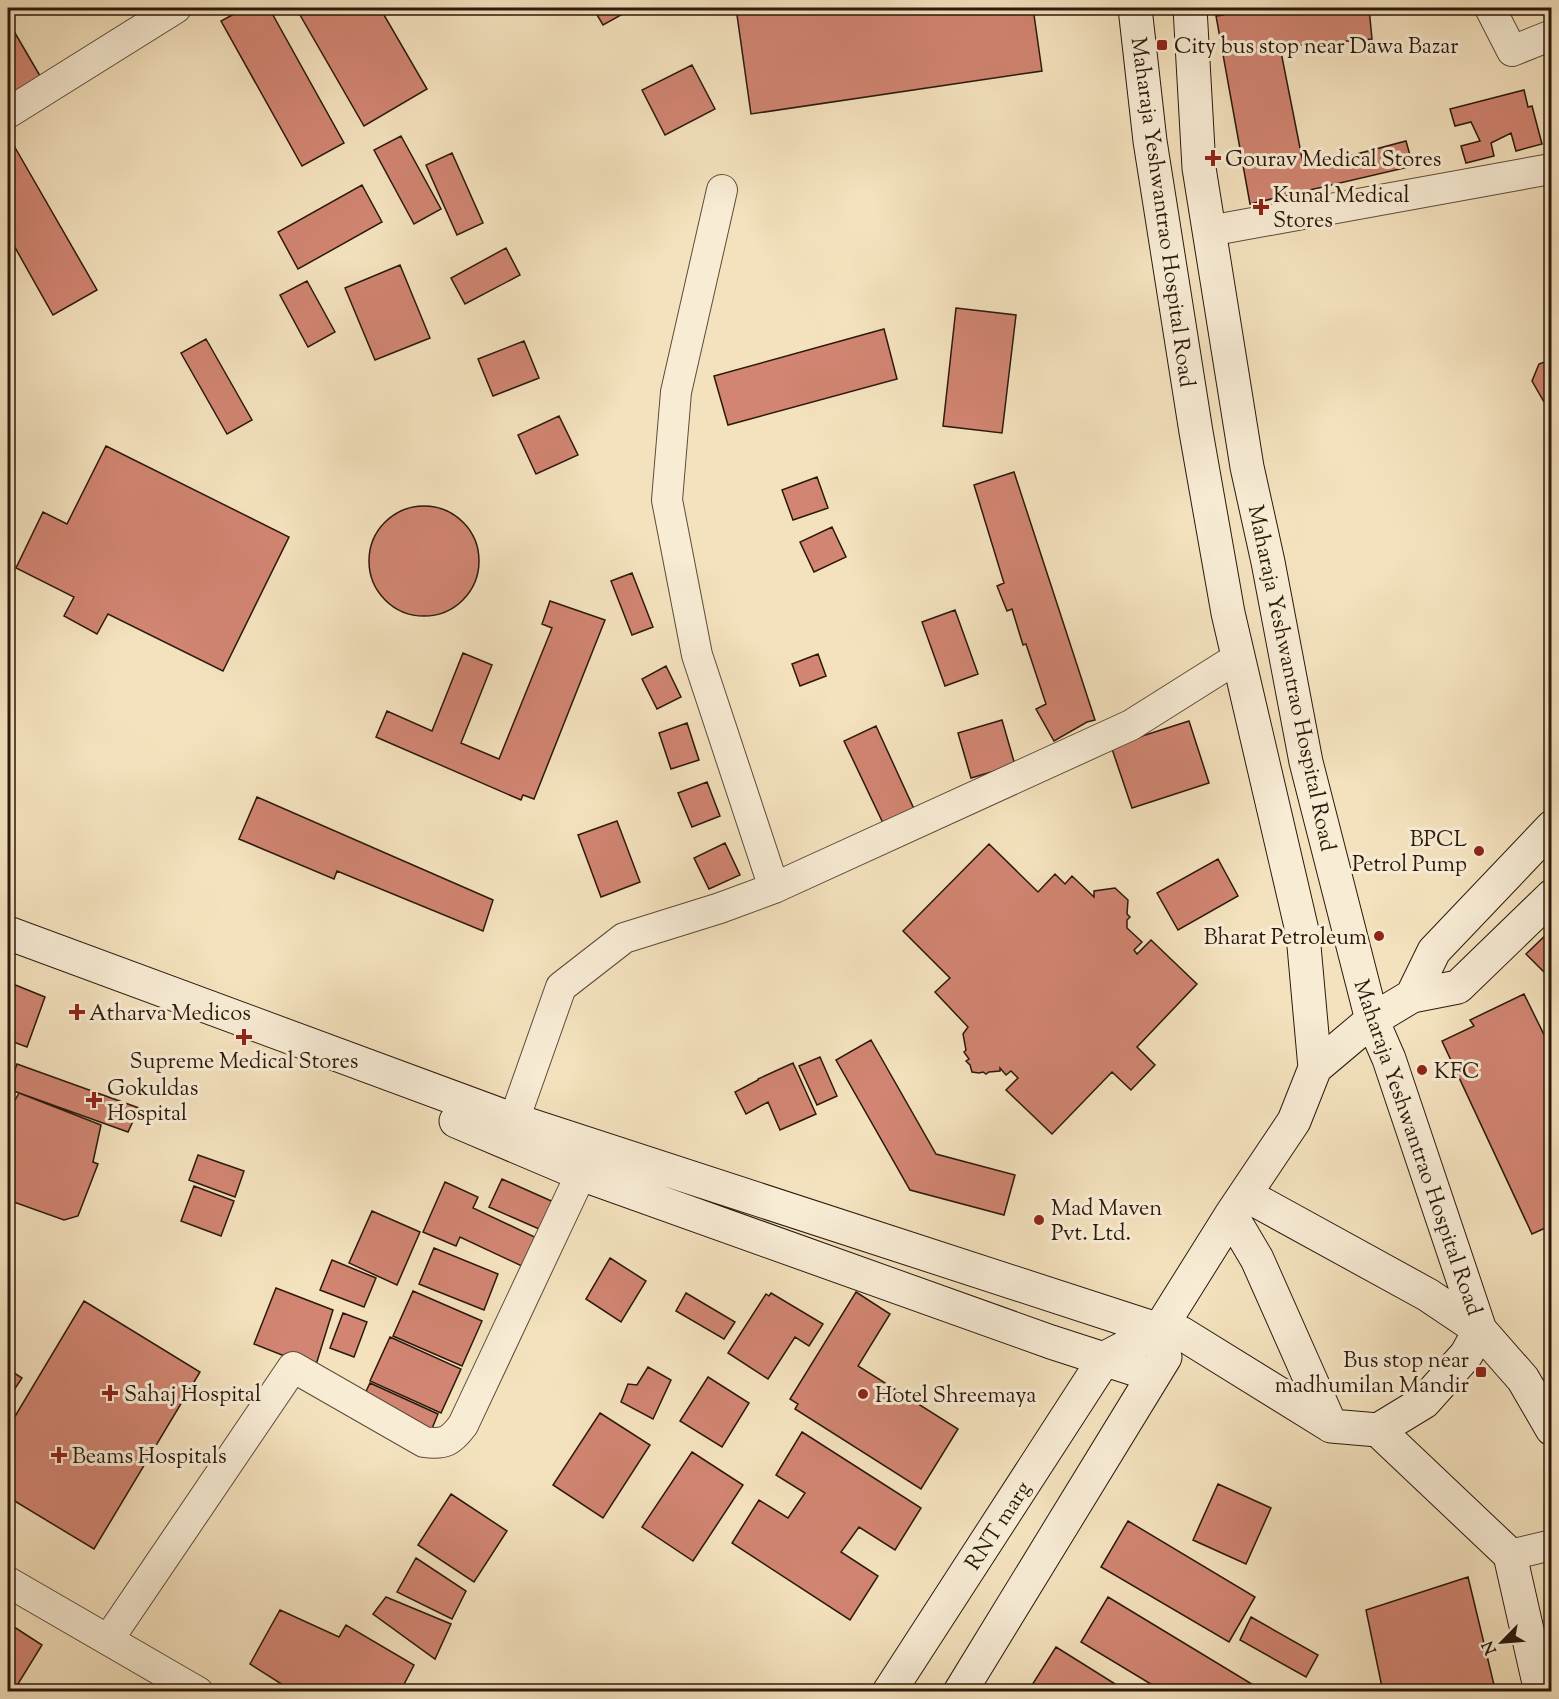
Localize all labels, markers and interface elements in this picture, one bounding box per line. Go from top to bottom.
place label: City bus stop near Dawa Bazar [1174,32,1458,64]
street label: Maharaja Yeshwantrao Hospital Road [1121,35,1201,390]
marker: City bus stop near Dawa Bazar [1155,38,1169,52]
place label: Gourav Medical Stores [1225,145,1441,177]
marker: Gourav Medical Stores [1206,151,1220,165]
place label: Kunal Medical Stores [1273,181,1410,238]
marker: Kunal Medical Stores [1254,200,1268,214]
street label: Maharaja Yeshwantrao Hospital Road [1238,502,1342,855]
place label: BPCL Petrol Pump [1352,825,1467,882]
marker: BPCL Petrol Pump [1472,844,1486,858]
place label: Bharat Petroleum [1204,923,1367,955]
marker: Bharat Petroleum [1372,929,1386,943]
street label: Maharaja Yeshwantrao Hospital Road [1344,976,1489,1320]
place label: Atharva Medicos [89,999,251,1031]
marker: Atharva Medicos [70,1005,84,1019]
marker: Supreme Medical Stores [237,1030,251,1044]
place label: Supreme Medical Stores [130,1047,358,1079]
place label: KFC [1434,1057,1480,1089]
marker: KFC [1415,1063,1429,1077]
place label: Gokuldas Hospital [107,1074,198,1131]
marker: Gokuldas Hospital [85,1091,103,1109]
place label: Mad Maven Pvt. Ltd. [1051,1194,1162,1251]
marker: Mad Maven Pvt. Ltd. [1032,1213,1046,1227]
place label: Bus stop near madhumilan Mandir [1275,1346,1469,1403]
marker: Bus stop near madhumilan Mandir [1474,1365,1488,1379]
place label: Sahaj Hospital [124,1380,261,1412]
place label: Hotel Shreemaya [875,1381,1037,1413]
marker: Sahaj Hospital [101,1384,119,1402]
marker: Hotel Shreemaya [856,1387,870,1401]
place label: Beams Hospitals [72,1442,227,1474]
marker: Beams Hospitals [50,1446,68,1464]
street label: RNT marg [959,1476,1040,1578]
north arrow [1472,1612,1532,1672]
text: N [1477,1636,1504,1658]

